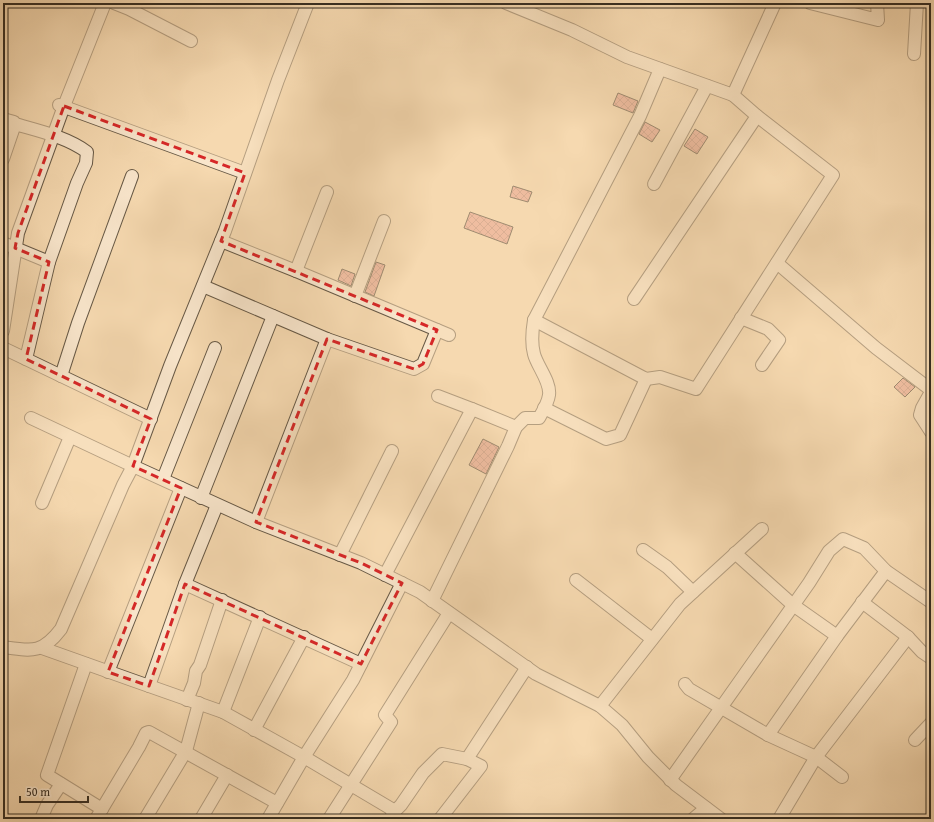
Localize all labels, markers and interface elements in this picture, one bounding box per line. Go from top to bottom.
scale bar [20,778,88,804]
text: 50 m [26,783,50,800]

